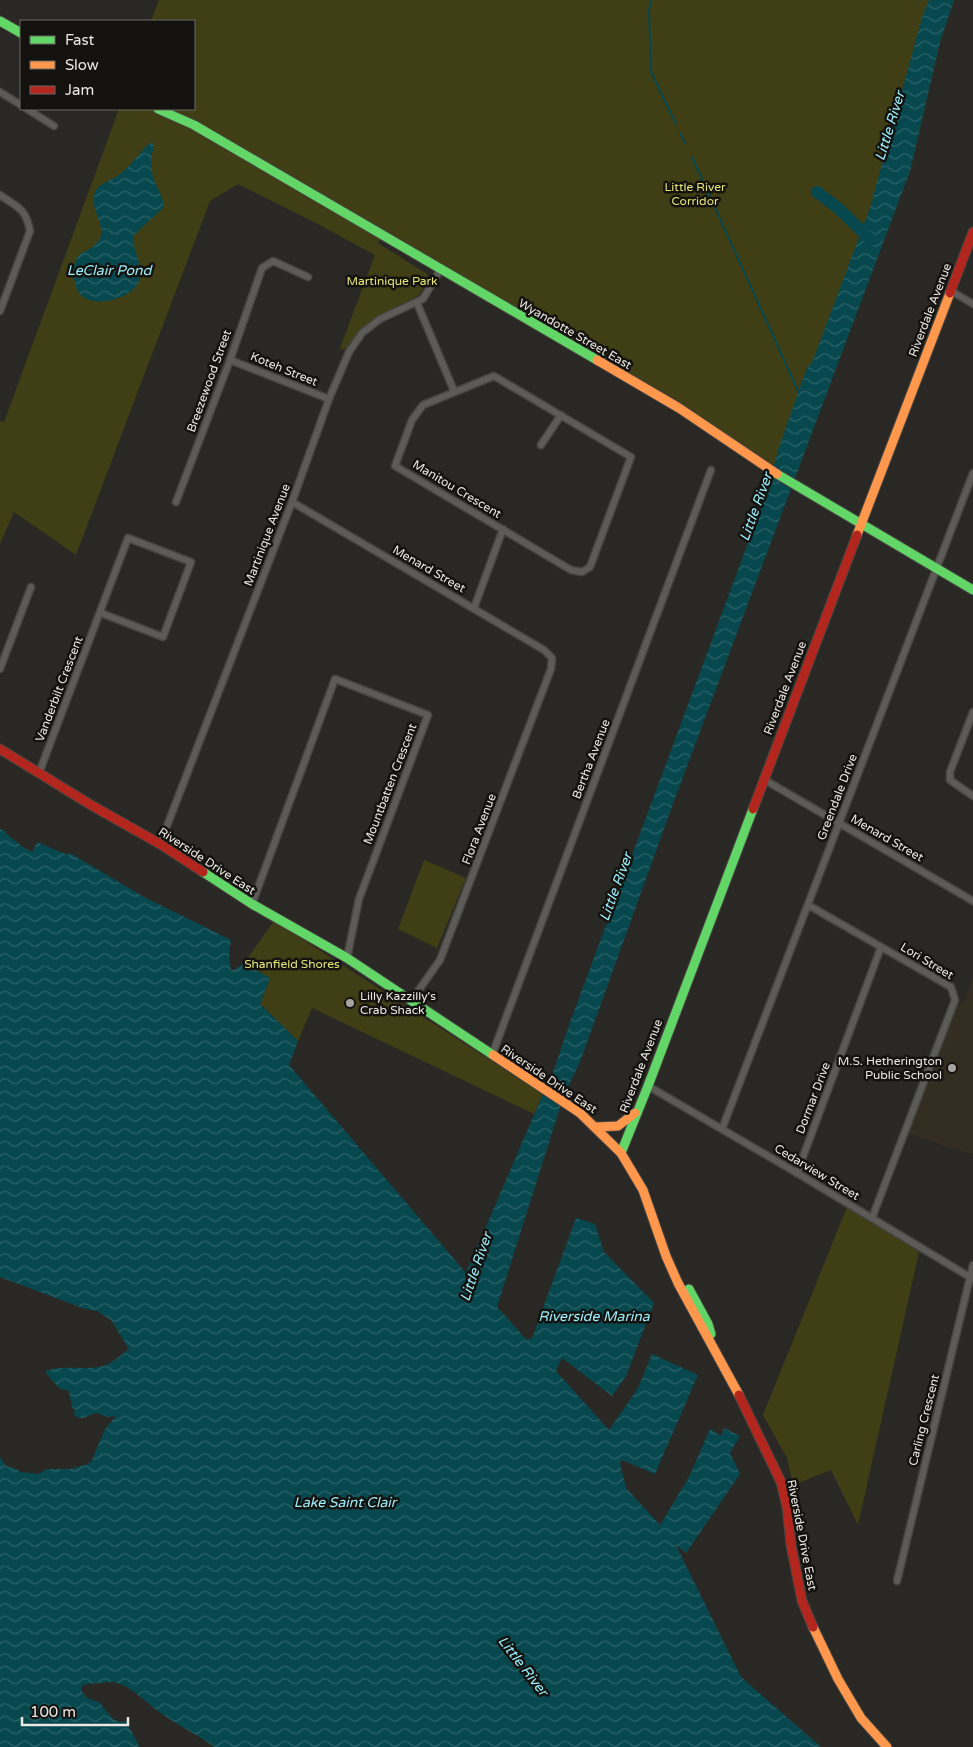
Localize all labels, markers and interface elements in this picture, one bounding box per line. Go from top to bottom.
legend [20,20,195,110]
text: Fast [65,31,95,49]
text: Slow [65,56,99,74]
text: Jam [65,81,94,99]
water label: Little River [871,88,909,163]
park label: Little River Corridor [664,180,726,208]
street label: Riverdale Avenue [906,261,954,359]
water label: LeClair Pond [67,262,153,279]
park label: Martinique Park [346,274,438,288]
street label: Wyandotte Street East [516,296,634,372]
street label: Breezewood Street [184,328,234,434]
street label: Koteh Street [248,349,320,389]
street label: Manitou Crescent [410,457,504,521]
water label: Little River [736,469,777,543]
street label: Martinique Avenue [241,482,293,588]
street label: Menard Street [390,543,468,596]
street label: Vanderbilt Crescent [32,634,86,744]
street label: Riverdale Avenue [761,639,809,737]
street label: Bertha Avenue [569,717,613,801]
street label: Mountbatten Crescent [360,721,420,846]
street label: Greendale Drive [814,752,860,842]
street label: Flora Avenue [459,791,499,866]
street label: Menard Street [848,812,926,865]
street label: Riverside Drive East [156,824,258,898]
water label: Little River [596,849,637,923]
street label: Lori Street [898,940,956,982]
park label: Shanfield Shores [244,957,340,971]
place label: Lilly Kazzilly's Crab Shack [360,989,436,1017]
marker: Lilly Kazzilly's Crab Shack [344,997,356,1009]
street label: Riverdale Avenue [617,1017,665,1115]
street label: Riverside Drive East [498,1042,600,1117]
place label: M.S. Hetherington Public School [838,1054,942,1082]
street label: Dormar Drive [793,1060,833,1136]
marker: M.S. Hetherington Public School [946,1062,958,1074]
street label: Cedarview Street [772,1141,862,1203]
water label: Little River [456,1229,496,1304]
water label: Riverside Marina [538,1308,651,1325]
street label: Carling Crescent [906,1372,942,1467]
street label: Riverside Drive East [784,1478,820,1592]
water label: Lake Saint Clair [294,1494,398,1511]
water label: Little River [494,1633,553,1701]
scale bar [22,1694,129,1726]
text: 100 m [30,1703,76,1721]

